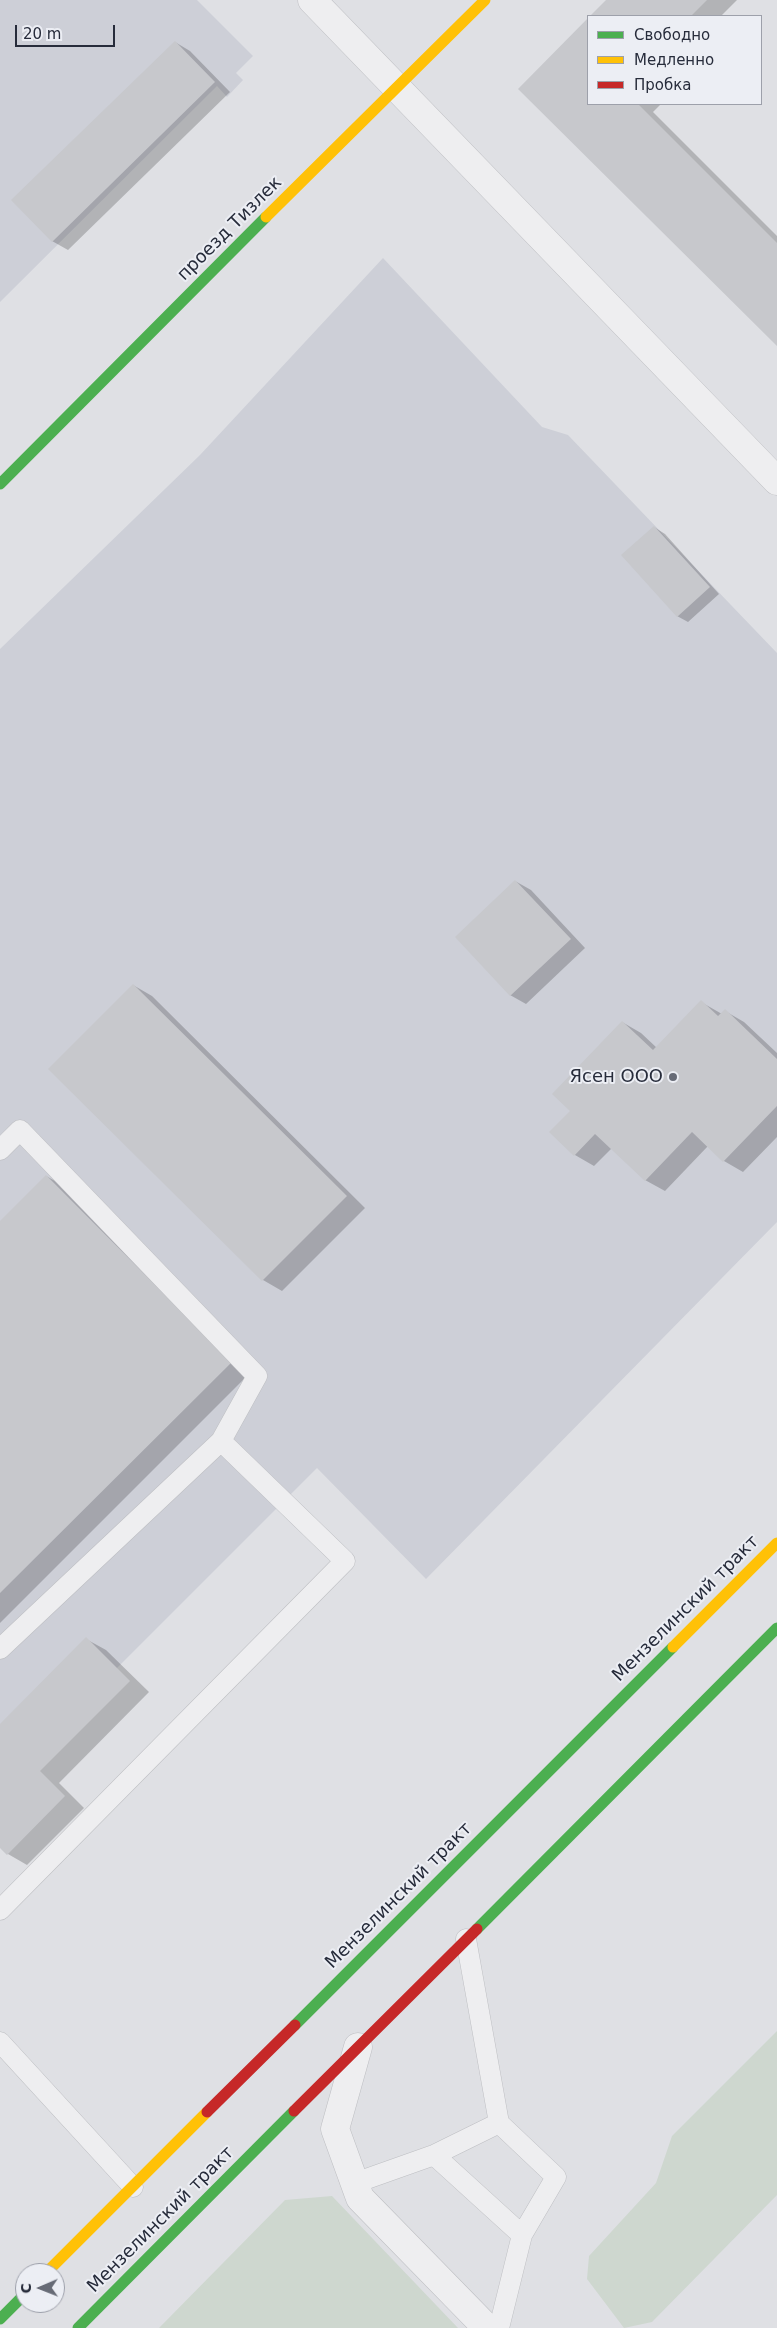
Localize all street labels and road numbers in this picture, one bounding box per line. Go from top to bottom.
street label: проезд Тизлек [173,172,287,286]
street label: Мензелинский тракт [608,1531,764,1687]
street label: Мензелинский тракт [321,1818,477,1974]
street label: Мензелинский тракт [83,2142,239,2298]

